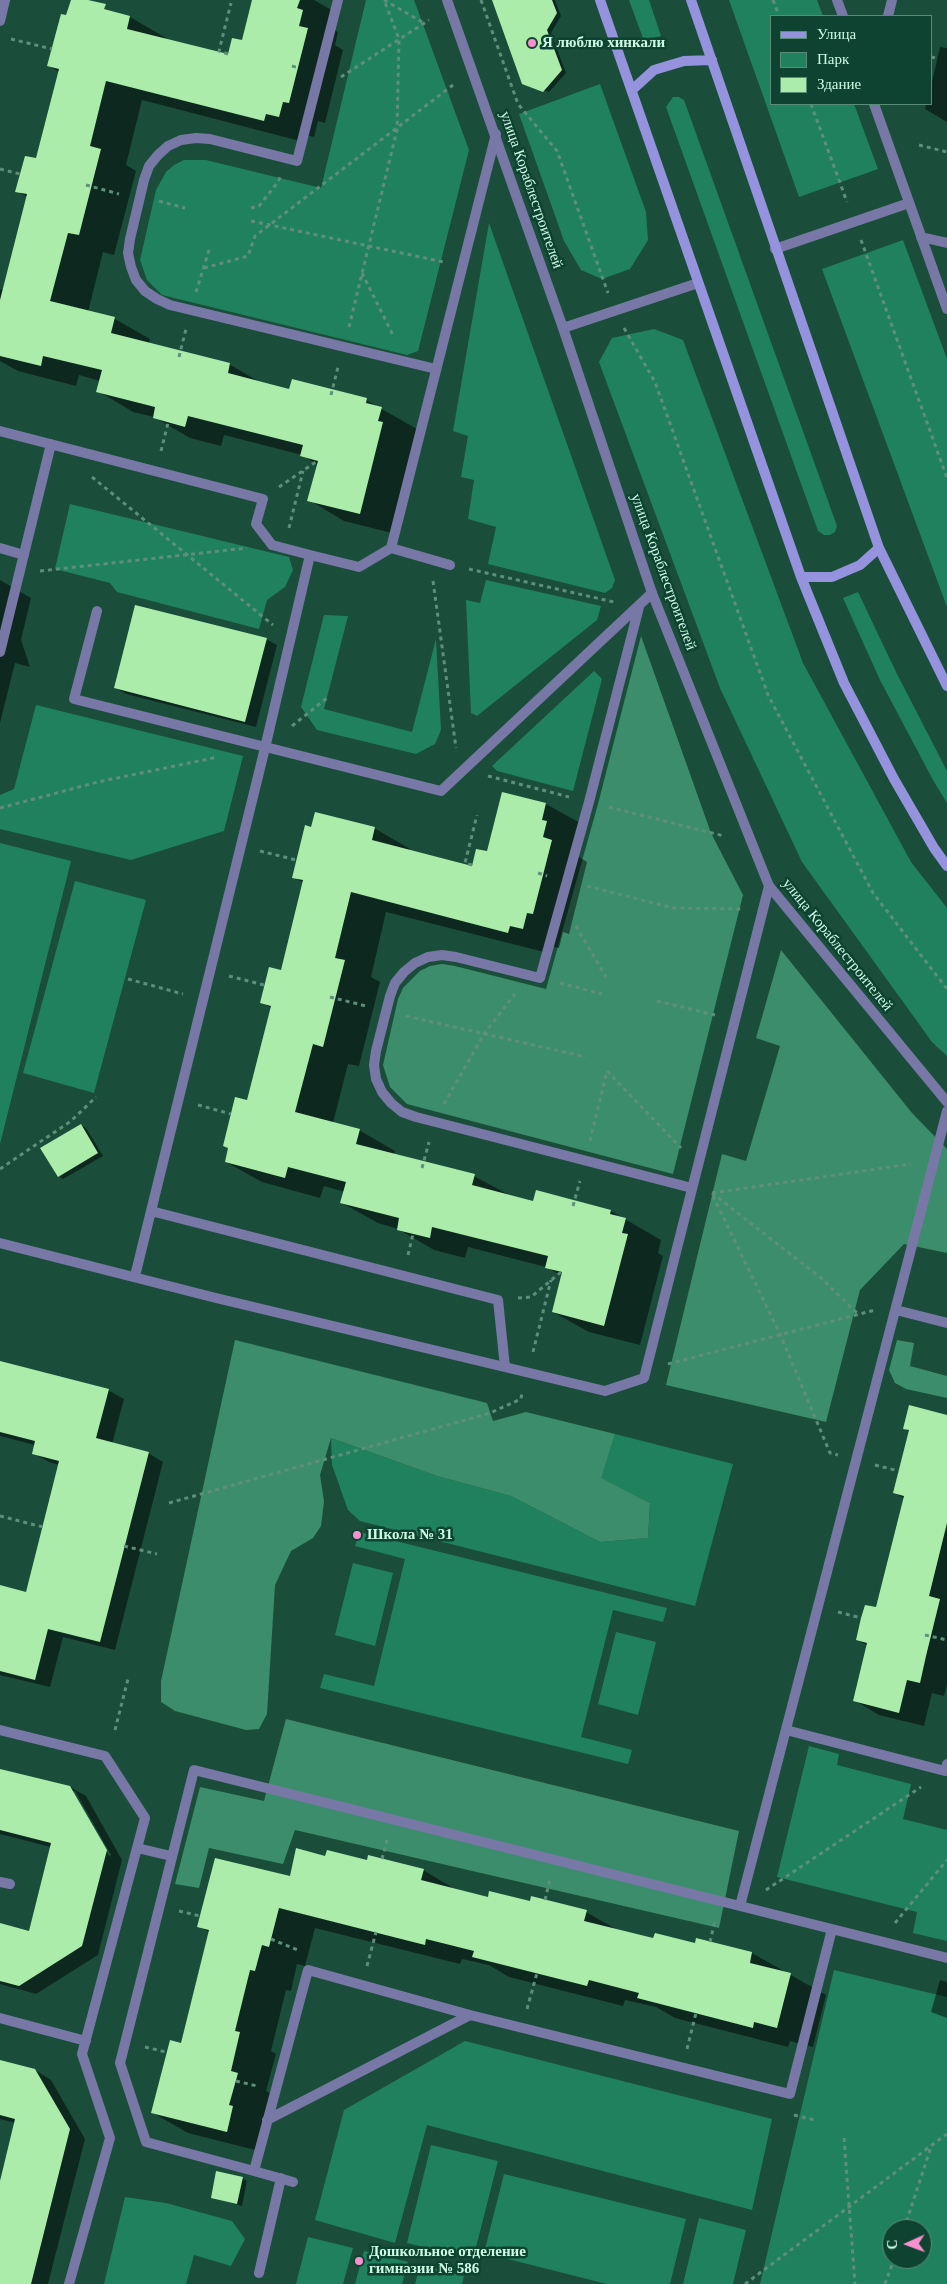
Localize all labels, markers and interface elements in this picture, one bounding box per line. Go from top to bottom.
legend [770,15,932,105]
text: Улица [817,26,856,42]
place label: Я люблю хинкали [542,34,665,52]
marker: Я люблю хинкали [526,37,538,49]
text: Парк [817,51,849,67]
text: Здание [817,76,861,92]
street label: улица Кораблестроителей [496,109,566,271]
street label: улица Кораблестроителей [626,491,700,653]
street label: улица Кораблестроителей [778,875,896,1015]
place label: Школа № 31 [367,1526,453,1544]
marker: Школа № 31 [351,1529,363,1541]
north arrow [882,2219,932,2269]
text: С [885,2239,900,2250]
place label: Дошкольное отделение гимназии № 586 [369,2243,526,2278]
marker: Дошкольное отделение гимназии № 586 [353,2255,365,2267]

